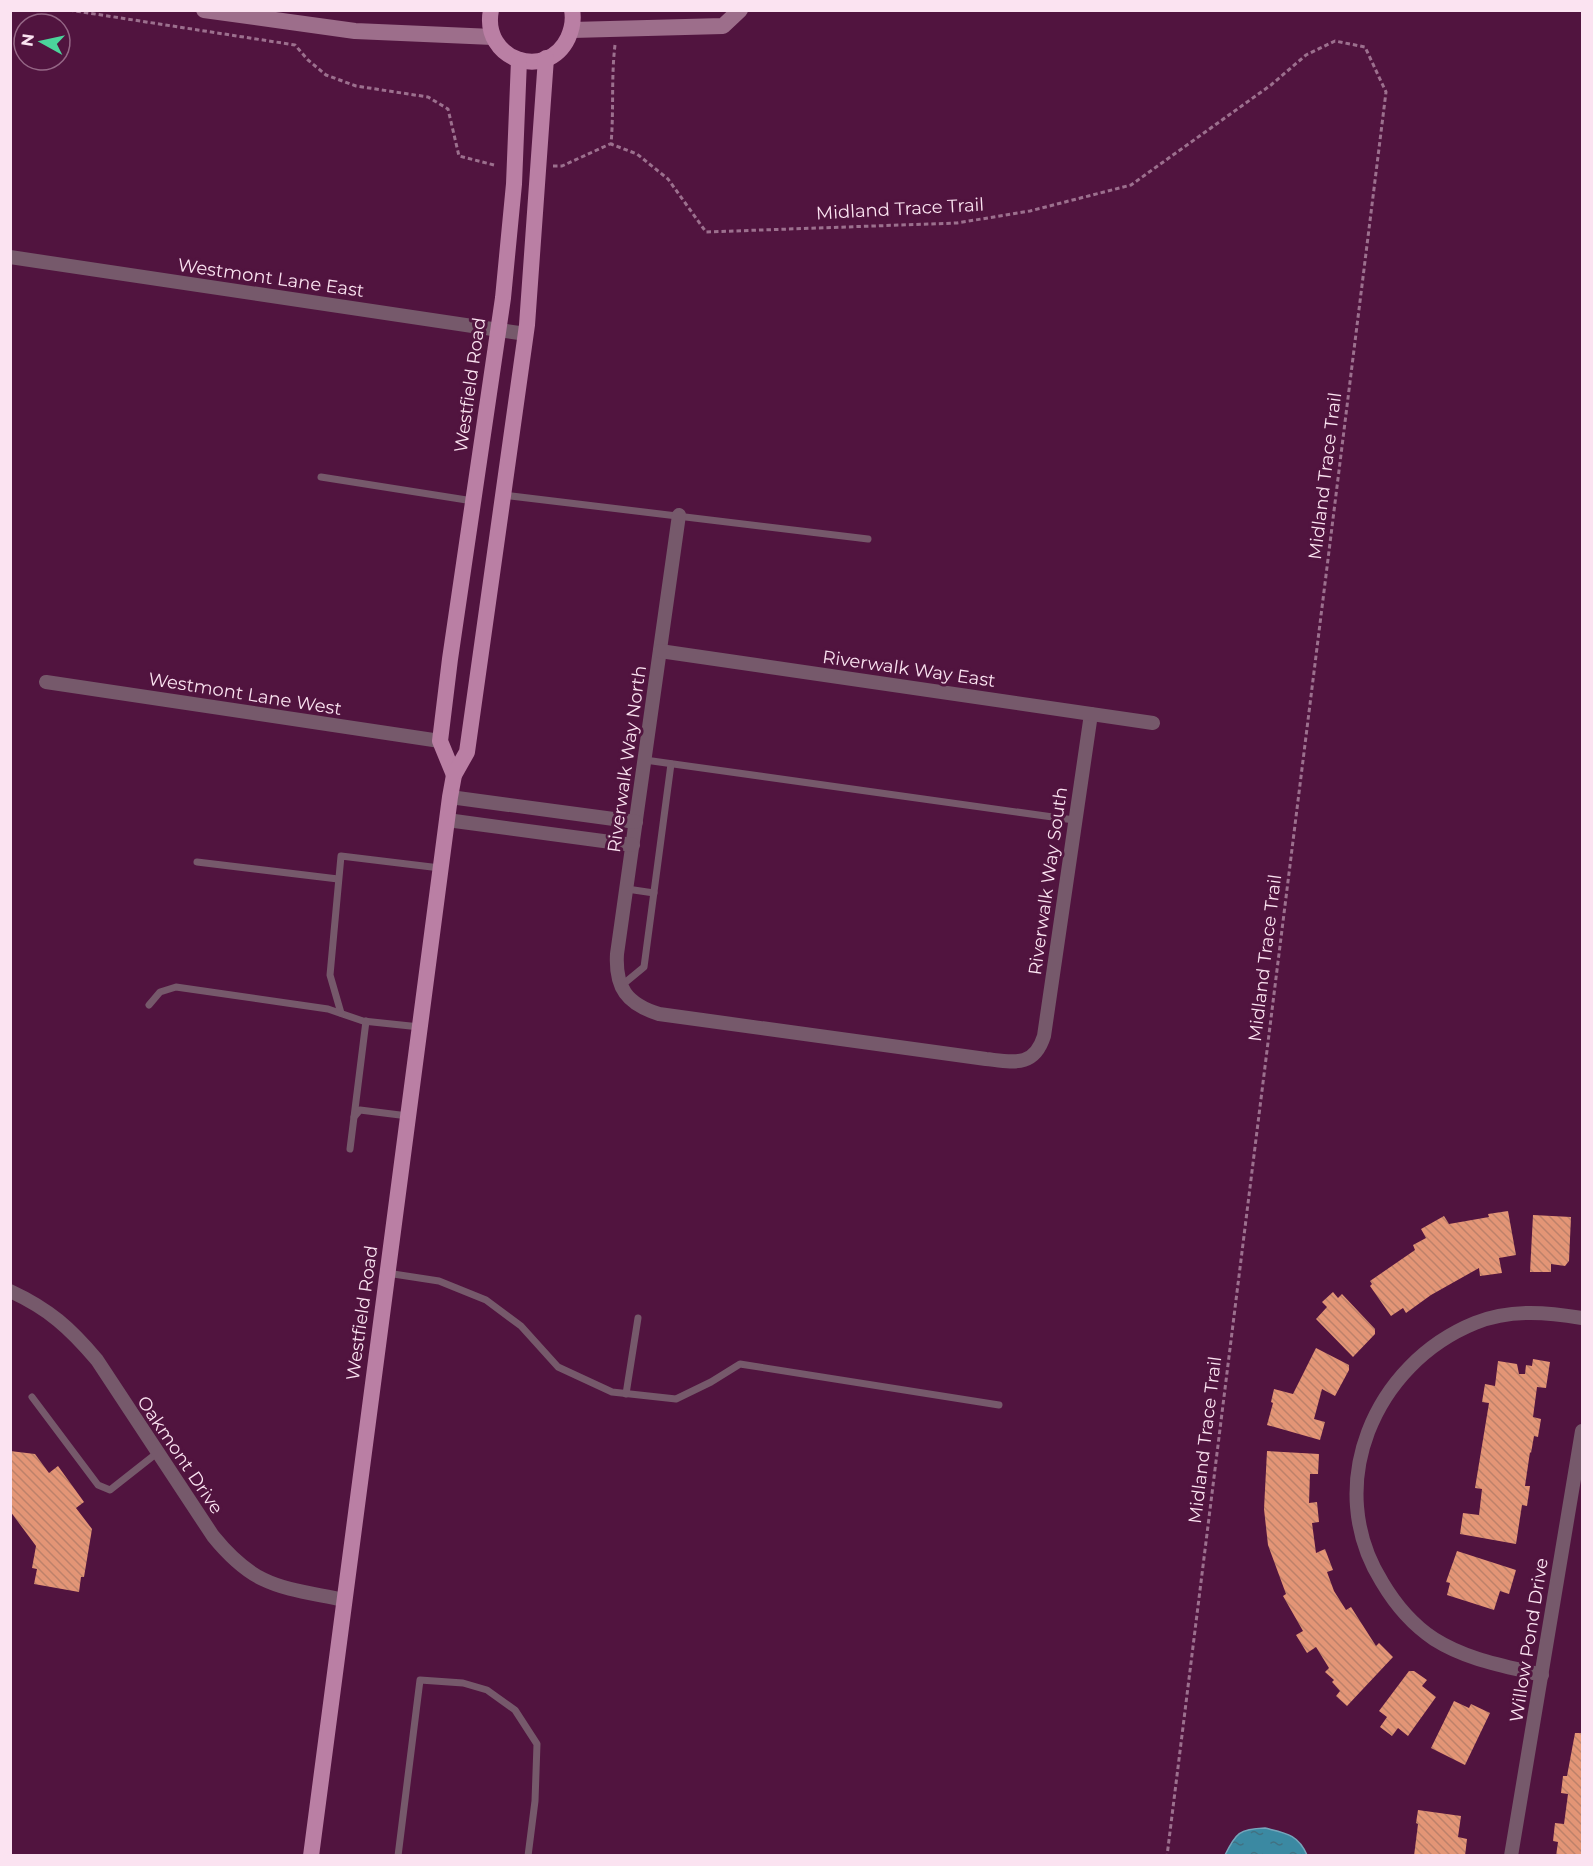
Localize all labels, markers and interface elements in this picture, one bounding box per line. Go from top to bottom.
north arrow [12,12,72,72]
text: N [17,32,38,48]
street label: Midland Trace Trail [815,194,985,224]
street label: Westmont Lane East [176,254,366,302]
street label: Westfield Road [450,316,490,454]
street label: Midland Trace Trail [1304,391,1346,561]
street label: Riverwalk Way East [821,646,997,692]
street label: Riverwalk Way North [603,664,651,854]
street label: Westmont Lane West [147,668,343,720]
street label: Riverwalk Way South [1024,785,1072,977]
street label: Midland Trace Trail [1244,873,1286,1043]
street label: Westfield Road [342,1244,382,1382]
street label: Midland Trace Trail [1184,1355,1226,1525]
street label: Oakmont Drive [132,1392,228,1518]
street label: Willow Pond Drive [1505,1556,1553,1724]

